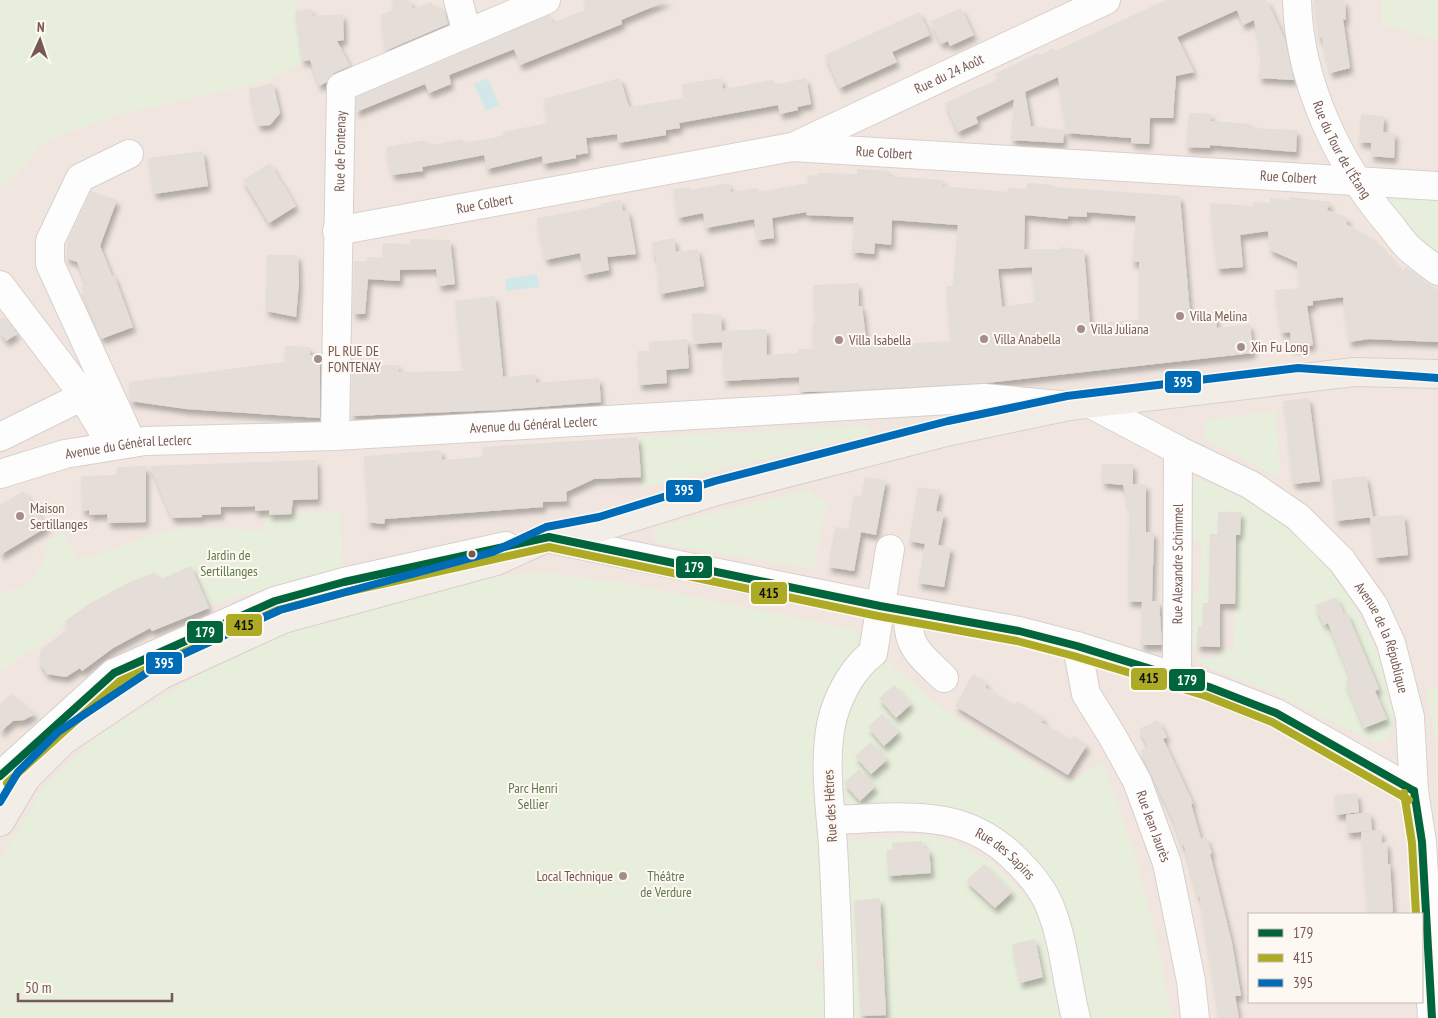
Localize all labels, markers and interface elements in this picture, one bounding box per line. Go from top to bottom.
north arrow [15,15,65,65]
text: N [36,18,45,36]
street label: Rue du 24 Août [911,50,987,98]
street label: Rue du Tour de l'Étang [1309,98,1375,202]
street label: Rue de Fontenay [330,110,350,192]
street label: Rue Colbert [855,142,913,163]
street label: Rue Colbert [1259,166,1317,188]
street label: Rue Colbert [455,190,514,218]
place label: Villa Melina [1189,307,1247,325]
marker: Villa Melina [1174,310,1186,322]
place label: Villa Juliana [1090,320,1149,338]
marker: Villa Juliana [1075,323,1087,335]
place label: Villa Anabella [993,330,1061,348]
place label: Villa Isabella [848,331,911,349]
marker: Villa Anabella [978,333,990,345]
marker: Villa Isabella [833,334,845,346]
place label: Xin Fu Long [1251,338,1308,356]
marker: Xin Fu Long [1235,341,1247,353]
place label: PL RUE DE FONTENAY [328,342,382,376]
marker: PL RUE DE FONTENAY [312,353,324,365]
line badge: 395 [1164,370,1202,394]
text: 395 [1173,373,1193,391]
street label: Avenue du Général Leclerc [469,412,598,437]
street label: Avenue du Général Leclerc [64,431,192,463]
line badge: 395 [665,479,703,503]
text: 395 [674,481,694,499]
place label: Maison Sertillanges [30,499,88,533]
street label: Rue Alexandre Schimmel [1168,503,1187,624]
marker: Maison Sertillanges [14,510,26,522]
park label: Jardin de Sertillanges [200,546,258,580]
unlabelled marker [467,549,477,559]
line badge: 179 [675,555,713,579]
text: 179 [684,558,704,576]
street label: Avenue de la République [1351,578,1413,695]
line badge: 415 [750,581,788,605]
text: 415 [759,584,779,602]
line badge: 415 [225,613,263,637]
text: 415 [234,616,254,634]
line badge: 179 [186,620,224,644]
text: 179 [195,623,215,641]
line badge: 395 [145,651,183,675]
text: 395 [154,654,174,672]
line badge: 415 [1130,667,1168,691]
line badge: 179 [1168,668,1206,692]
text: 415 [1139,669,1159,687]
text: 179 [1177,671,1197,689]
street label: Rue des Hêtres [819,769,841,843]
park label: Parc Henri Sellier [508,779,558,813]
street label: Rue Jean Jaurès [1132,788,1175,865]
street label: Rue des Sapins [973,823,1039,884]
place label: Local Technique [537,867,613,885]
park label: Théâtre de Verdure [640,867,692,901]
marker: Local Technique [617,870,629,882]
legend [1248,913,1423,1003]
text: 179 [1293,923,1313,942]
text: 415 [1293,948,1313,967]
scale bar [18,970,171,1002]
text: 395 [1293,973,1313,992]
text: 50 m [25,978,51,997]

